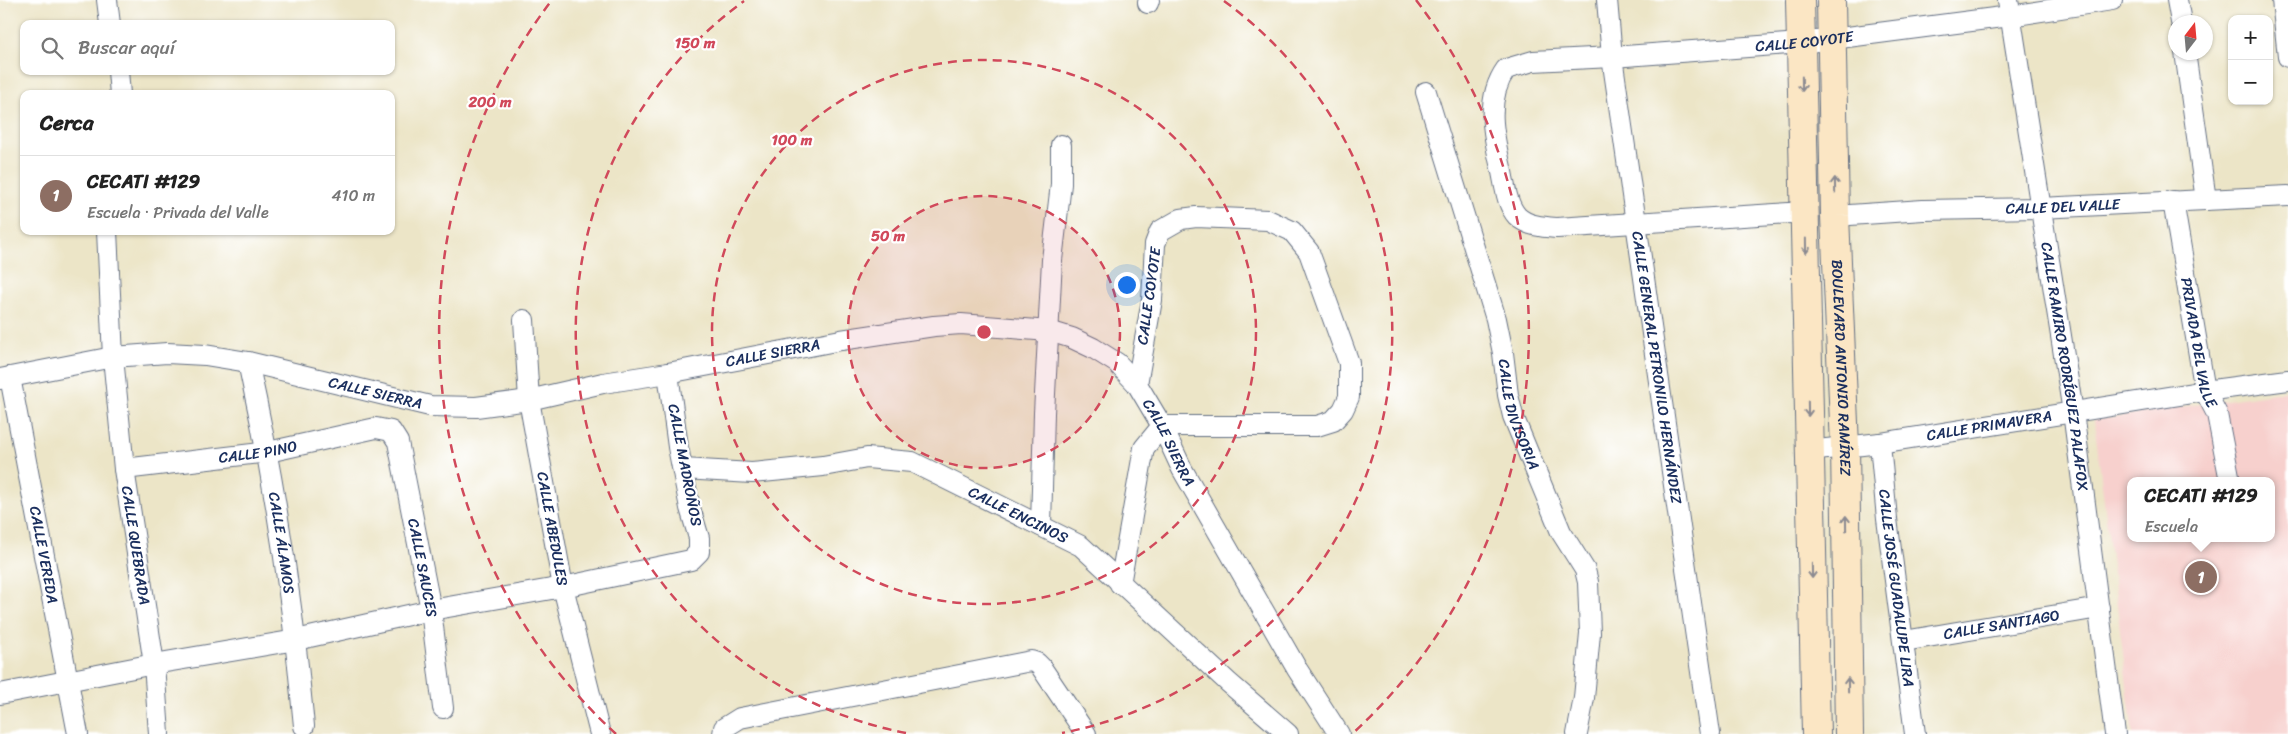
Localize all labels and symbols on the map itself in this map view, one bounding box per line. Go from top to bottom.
north arrow [2168,15,2213,60]
street label: CALLE COYOTE [1755,23,1857,59]
text: 150 m [675,30,716,56]
one-way arrow [1797,75,1807,91]
text: 200 m [467,89,512,115]
text: 100 m [772,127,813,153]
one-way arrow [1830,178,1839,194]
street label: CALLE DEL VALLE [2005,191,2122,222]
text: 50 m [871,223,906,249]
street label: CALLE GENERAL PETRONILO HERNÁNDEZ [1624,229,1690,506]
one-way arrow [1801,238,1810,254]
street label: CALLE RAMIRO RODRÍGUEZ PALAFOX [2033,240,2096,493]
street label: CALLE COYOTE [1129,244,1169,346]
street label: BOULEVARD ANTONIO RAMÍREZ [1824,259,1858,477]
your location [1114,272,1140,298]
street label: PRIVADA DEL VALLE [2173,276,2225,414]
centre of rings [975,323,993,341]
street label: CALLE SIERRA [723,331,822,375]
street label: CALLE DIVISORIA [1491,358,1547,474]
street label: CALLE SIERRA [326,369,425,417]
street label: CALLE SIERRA [1135,394,1202,491]
one-way arrow [1804,400,1813,416]
street label: CALLE MADROÑOS [660,401,710,529]
street label: CALLE PRIMAVERA [1925,403,2054,448]
street label: CALLE PINO [217,433,300,471]
street label: CALLE ABEDULES [529,470,576,589]
street label: CALLE ENCINOS [964,479,1073,551]
street label: CALLE QUEBRADA [114,484,158,607]
street label: CALLE JOSÉ GUADALUPE LIRA [1871,488,1922,688]
street label: CALLE ÁLAMOS [261,490,302,595]
street label: CALLE VEREDA [22,504,66,606]
one-way arrow [1841,515,1850,531]
street label: CALLE SAUCES [400,516,445,618]
pin: 1 [2185,558,2217,596]
one-way arrow [1807,562,1817,579]
street label: CALLE SANTIAGO [1942,602,2062,647]
one-way arrow [1843,678,1853,694]

